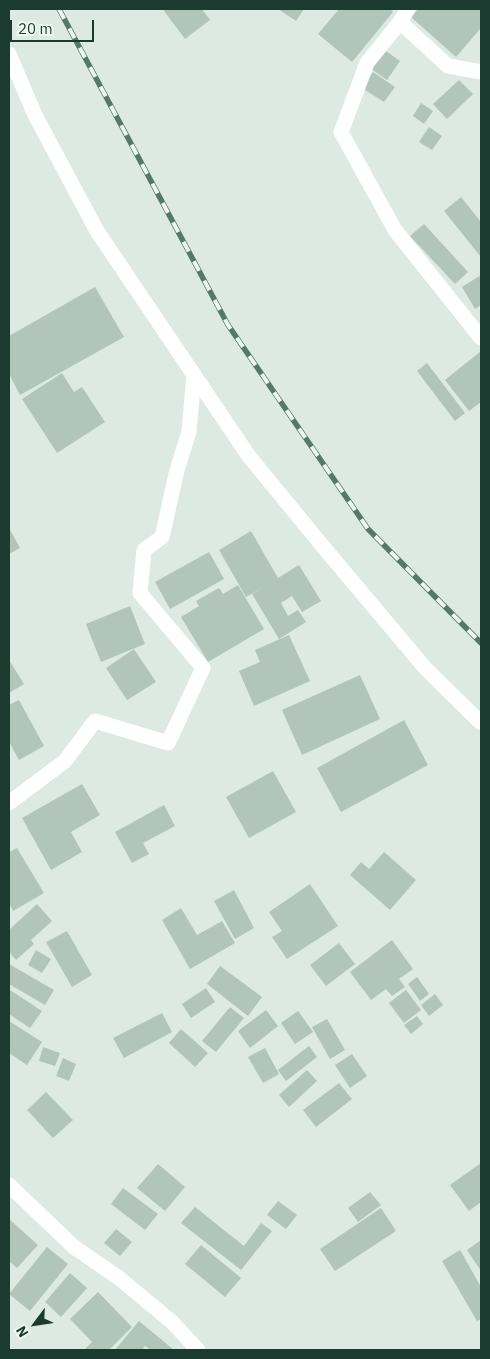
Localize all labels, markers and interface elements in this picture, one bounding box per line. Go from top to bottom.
scale bar [12,10,96,42]
text: 20 m [18,19,53,38]
north arrow [10,1299,60,1349]
text: N [12,1323,32,1341]

